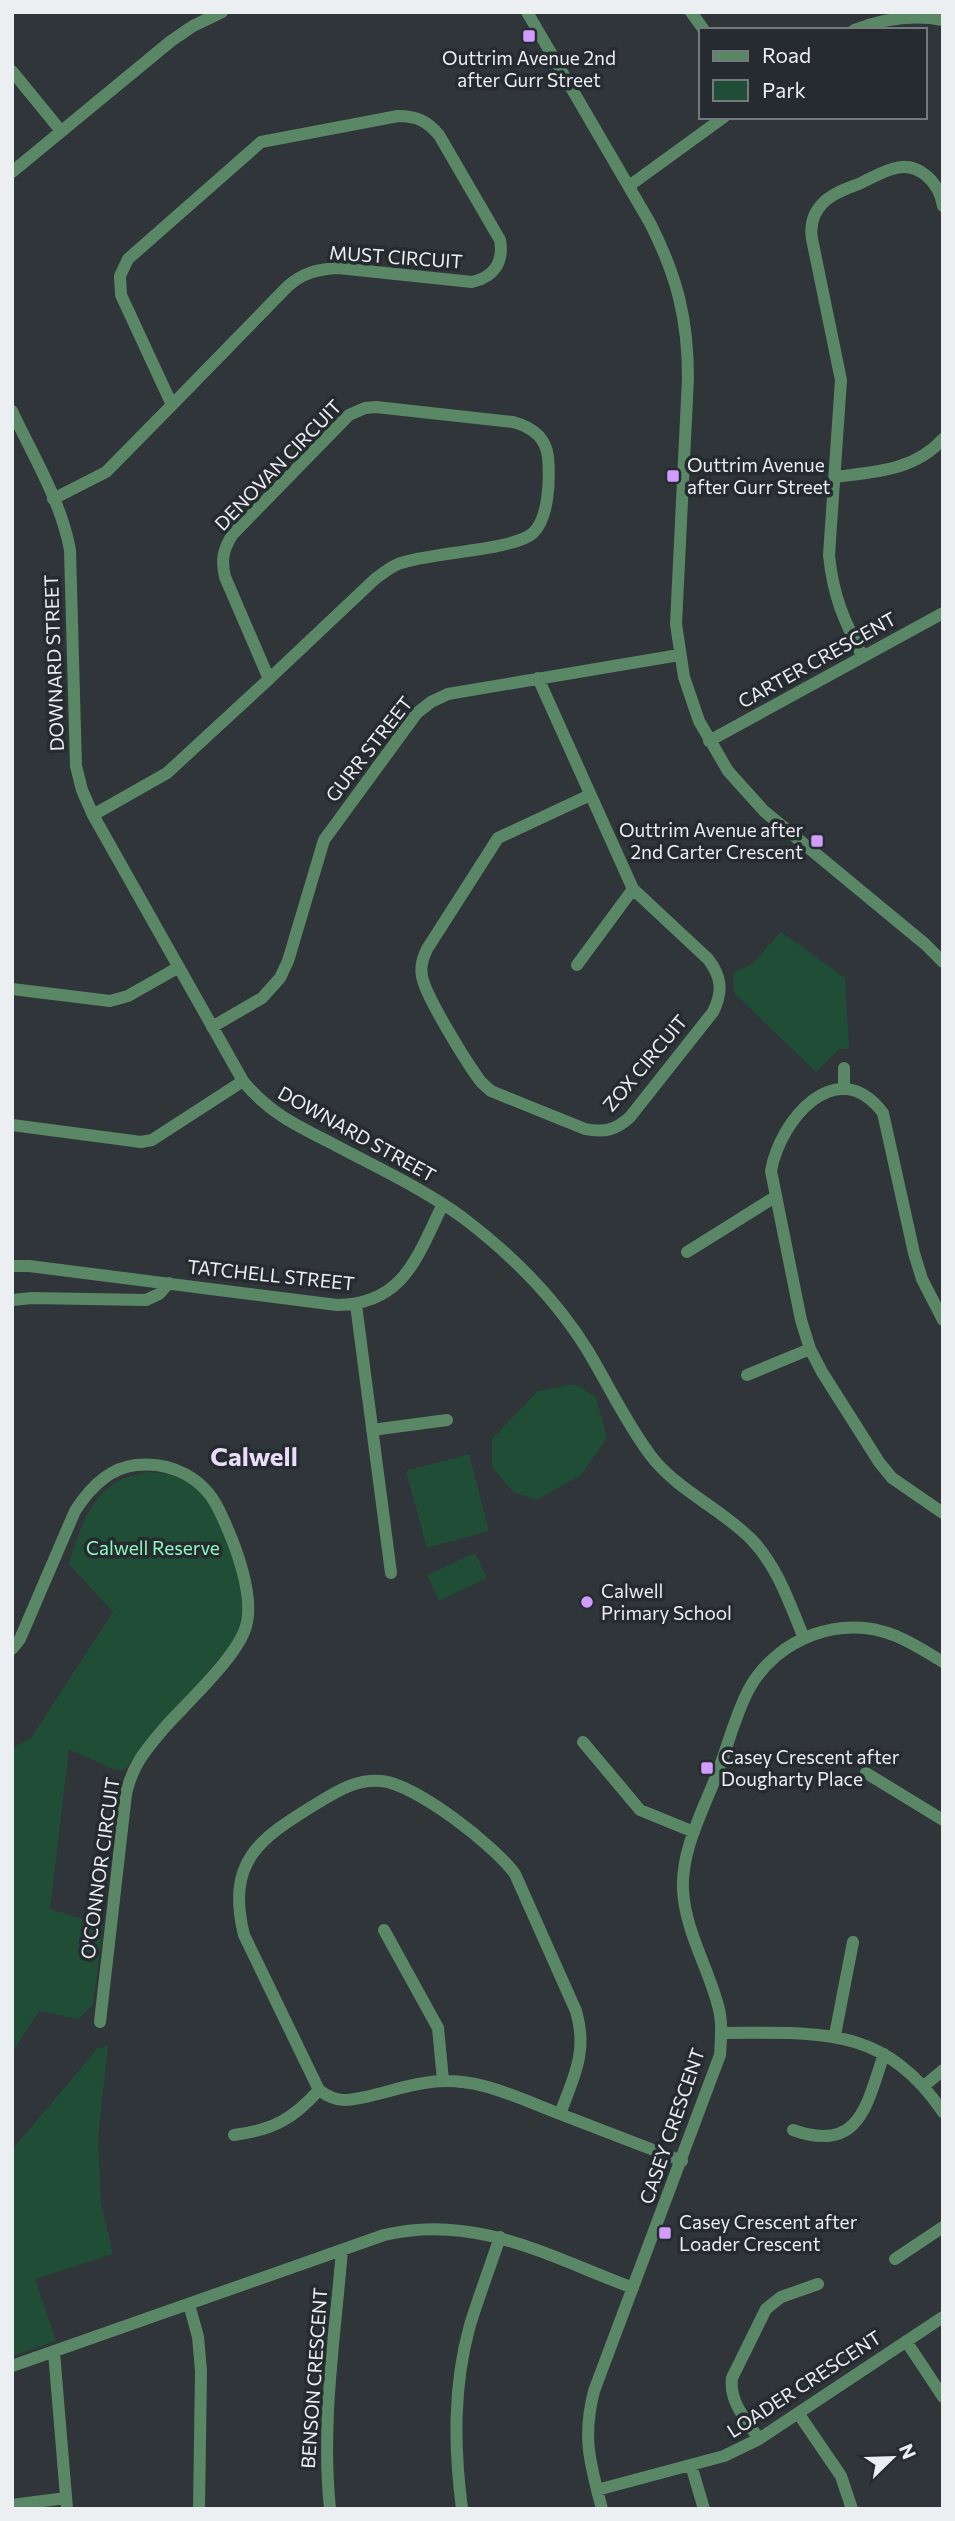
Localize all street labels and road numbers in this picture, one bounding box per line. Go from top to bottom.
street label: MUST CIRCUIT [329,240,464,273]
street label: DENOVAN CIRCUIT [209,395,346,535]
street label: DOWNARD STREET [39,574,68,752]
street label: CARTER CRESCENT [734,607,900,713]
street label: GURR STREET [320,691,417,806]
street label: ZOX CIRCUIT [598,1010,692,1116]
street label: DOWNARD STREET [274,1081,440,1186]
street label: TATCHELL STREET [186,1254,356,1295]
street label: O'CONNOR CIRCUIT [75,1775,124,1960]
street label: CASEY CRESCENT [634,2045,709,2207]
street label: BENSON CRESCENT [296,2287,331,2469]
street label: LOADER CRESCENT [722,2325,885,2442]

